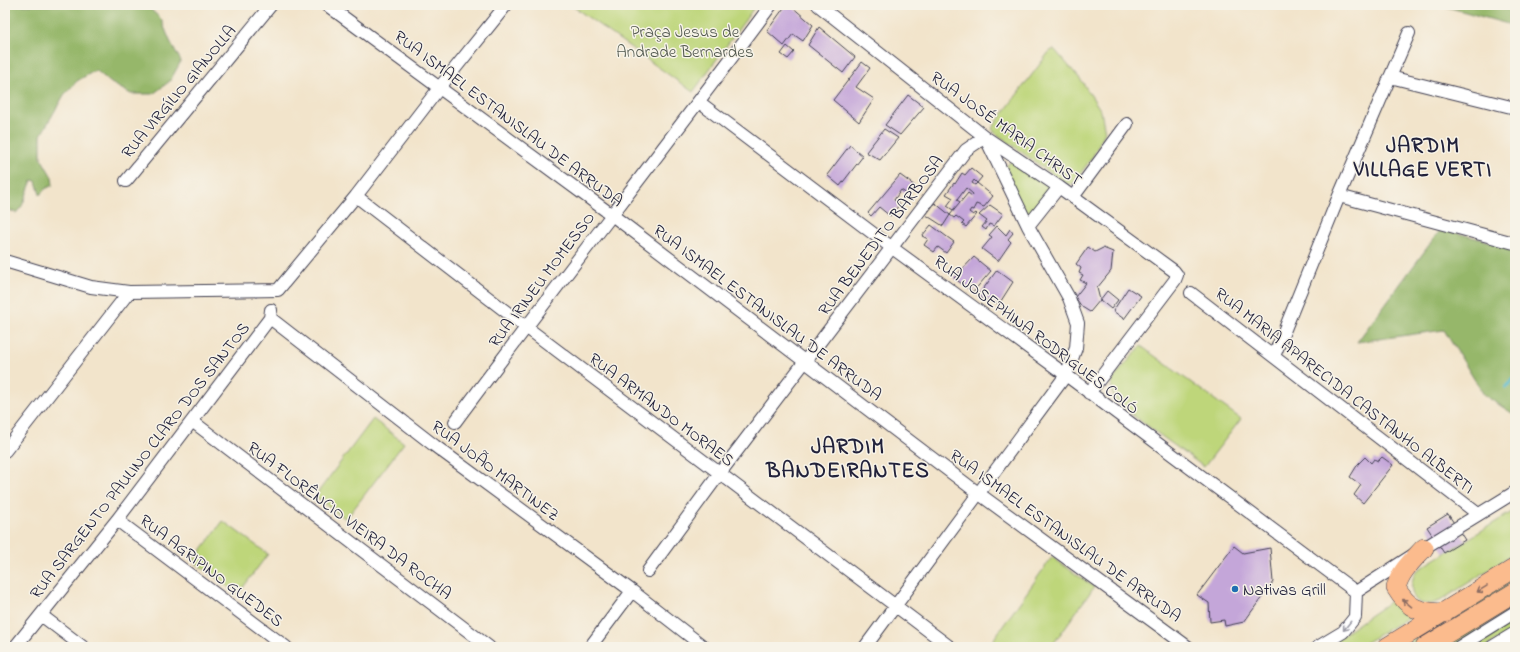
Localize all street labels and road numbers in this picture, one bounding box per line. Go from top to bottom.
street label: RUA VIRGÍLIO GIANOLLA [116,20,243,164]
street label: RUA ISMAEL ESTANISLAU DE ARRUDA [388,25,628,214]
street label: RUA JOSÉ MARIA CHRIST [925,66,1087,193]
street label: RUA BENEDITO BARBOSA [812,150,950,321]
street label: RUA IRINEU MOMESSO [483,207,602,353]
street label: RUA ISMAEL ESTANISLAU DE ARRUDA [647,219,887,408]
street label: RUA JOSEPHINA RODRIGUES COLÓ [928,249,1144,421]
street label: RUA MARIA APARECIDA CASTANHO ALBERTI [1209,282,1479,500]
street label: RUA SARGENTO PAULINO CLARO DOS SANTOS [24,317,256,605]
street label: RUA ARMANDO MORAES [583,347,739,473]
street label: RUA JOÃO MARTINEZ [426,415,564,528]
street label: RUA FLORÊNCIO VIEIRA DA ROCHA [242,436,457,606]
street label: RUA ISMAEL ESTANISLAU DE ARRUDA [944,444,1186,629]
street label: RUA AGRIPINO GUEDES [134,509,288,634]

